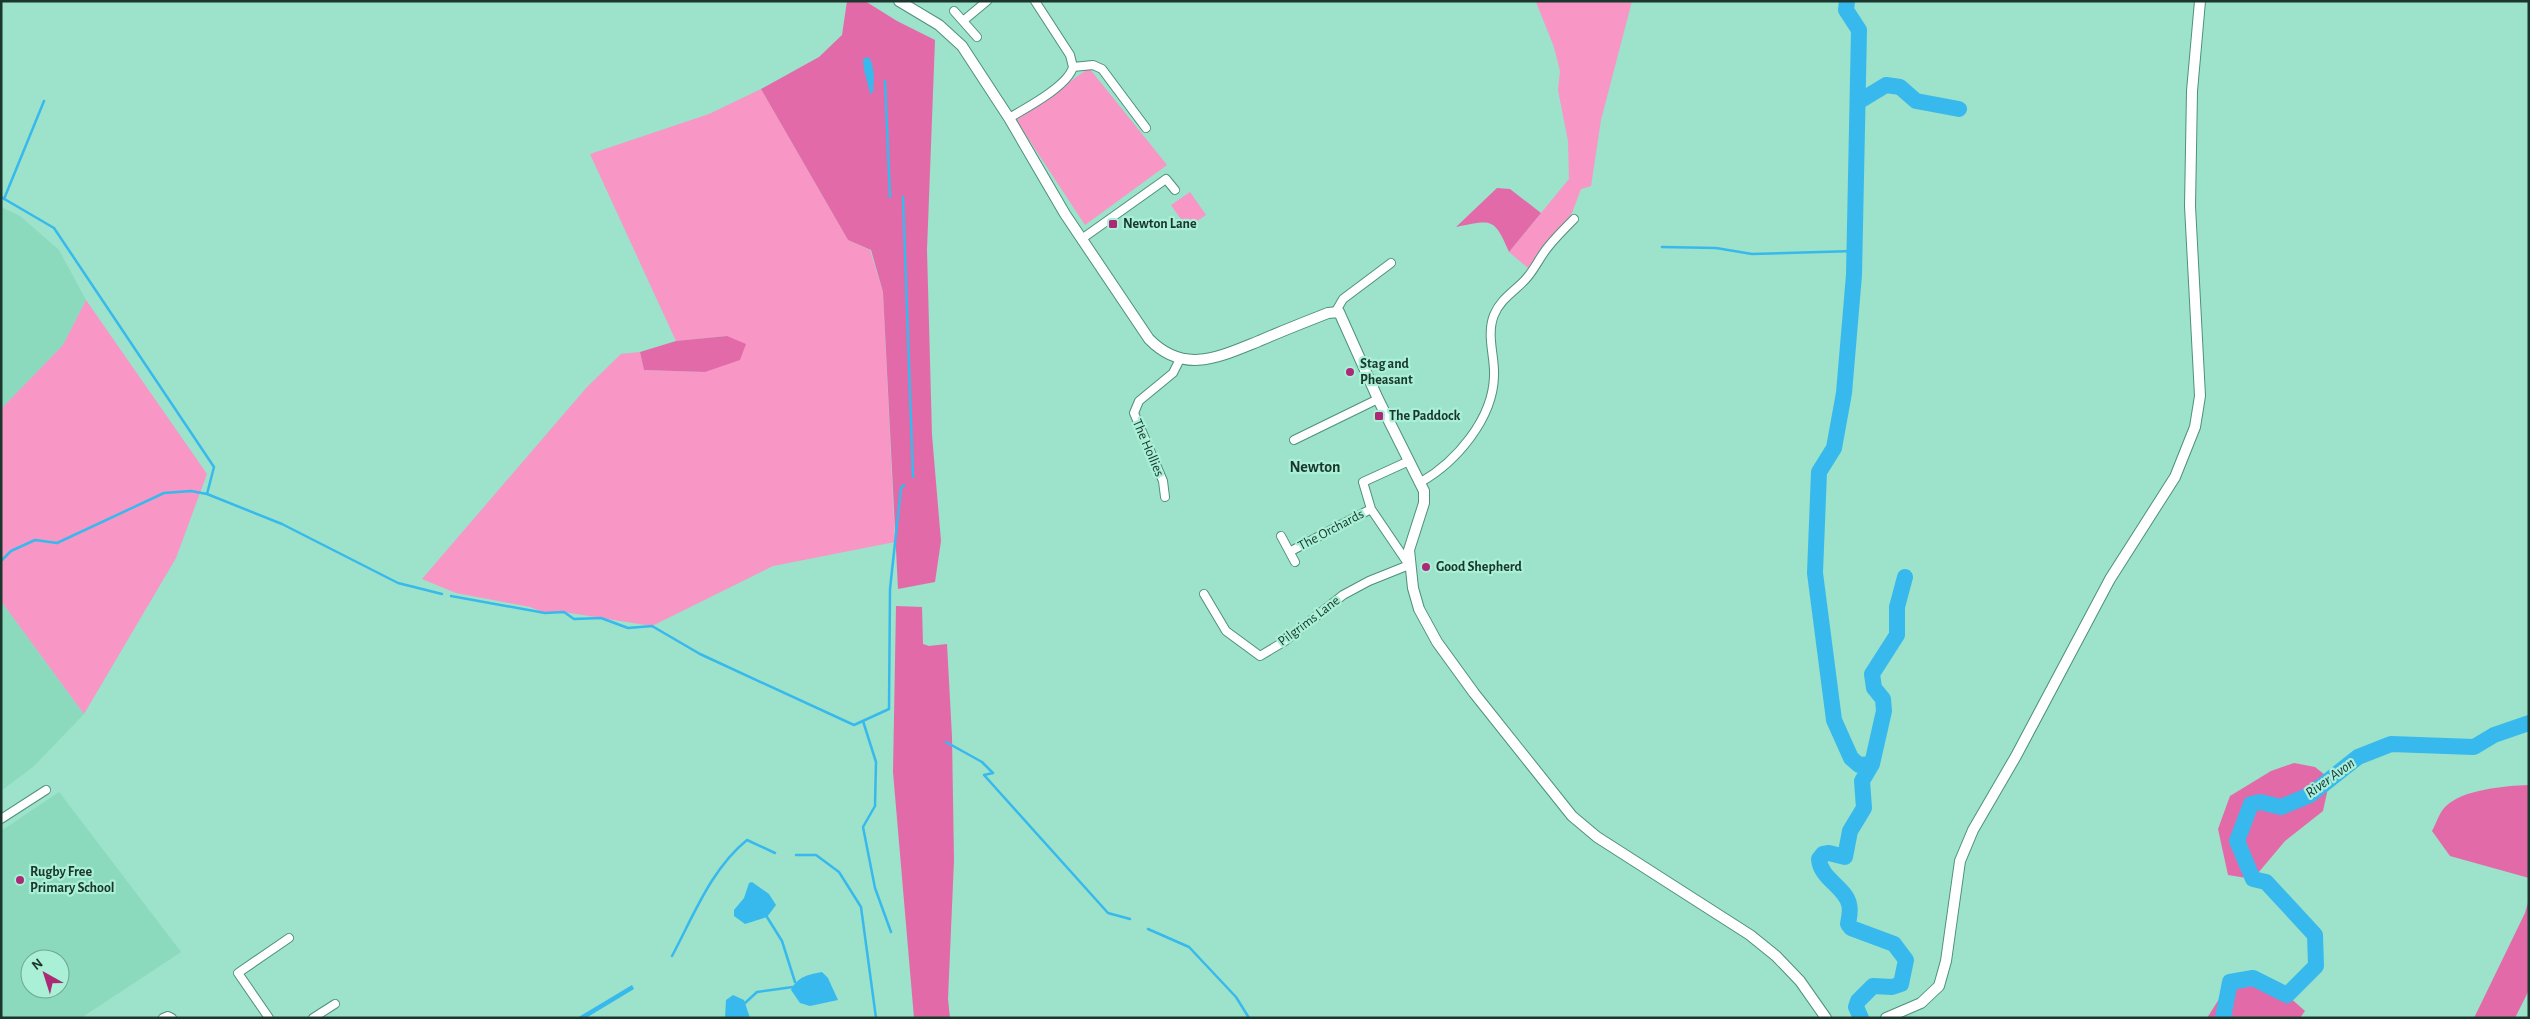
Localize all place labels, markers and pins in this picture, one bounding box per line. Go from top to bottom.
place label: Newton Lane [1123,217,1197,231]
marker: Newton Lane [1107,218,1119,230]
place label: Stag and Pheasant [1360,357,1413,387]
marker: Stag and Pheasant [1344,366,1356,378]
place label: The Paddock [1389,409,1460,423]
marker: The Paddock [1373,410,1385,422]
place label: Good Shepherd [1436,560,1523,574]
marker: Good Shepherd [1420,561,1432,573]
place label: Rugby Free Primary School [30,865,115,895]
marker: Rugby Free Primary School [14,874,26,886]

